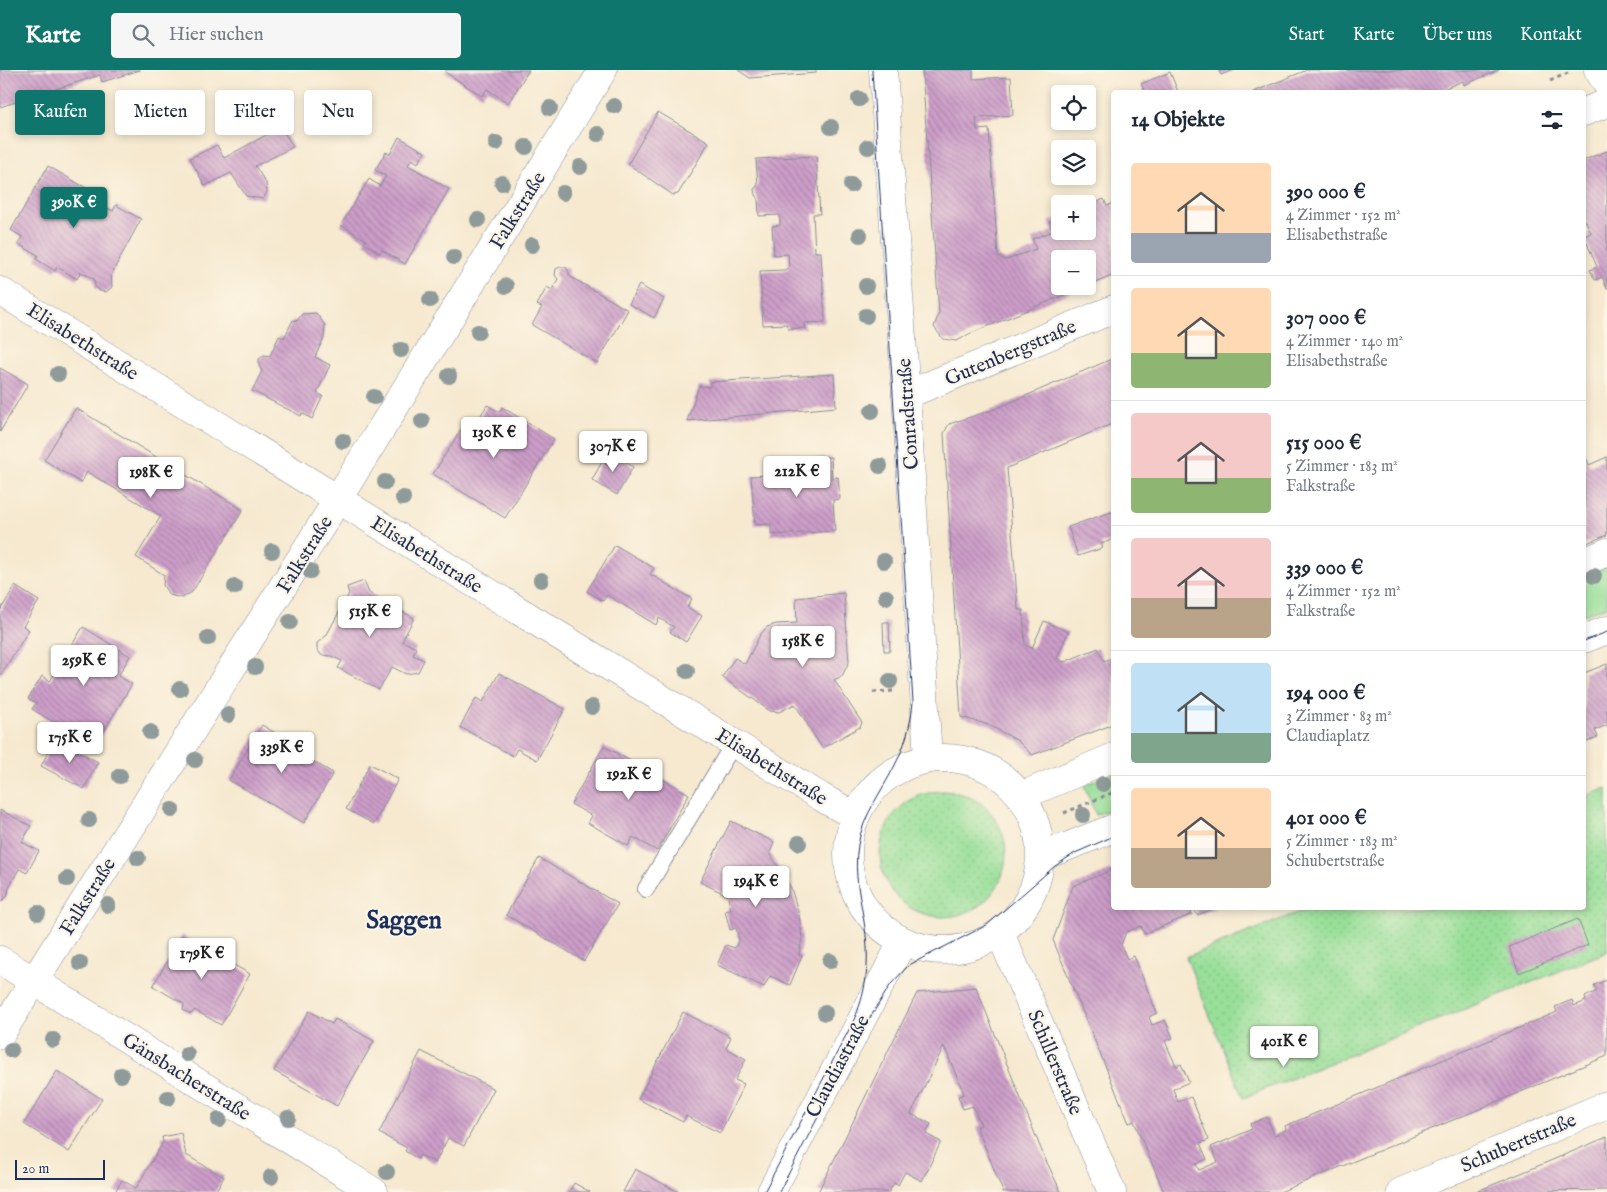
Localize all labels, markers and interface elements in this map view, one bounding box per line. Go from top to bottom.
search box [111,13,461,58]
text: Karte [25,20,81,51]
icon: search [129,21,157,49]
text: Hier suchen [169,23,264,47]
text: Start [1289,24,1325,47]
text: Karte [1353,24,1395,47]
text: Über uns [1423,24,1492,47]
text: Kontakt [1520,24,1582,47]
map controls [1051,85,1096,295]
button: locate [1051,85,1096,130]
chip: Kaufen [15,90,105,135]
chip: Mieten [115,90,205,135]
chip: Filter [215,90,294,135]
chip: Neu [304,90,372,135]
icon: filters [1538,106,1566,134]
text: 14 Objekte [1131,107,1225,134]
button: layers [1051,140,1096,185]
street label: Falkstraße [485,167,552,254]
text: 390 000 € [1286,179,1366,206]
icon: home [1171,183,1231,243]
pin: 390K € [33,186,115,229]
text: 390K € [51,193,97,213]
button: + [1051,195,1096,240]
text: 4 Zimmer · 152 m² [1286,206,1401,226]
text: Elisabethstraße [1286,226,1388,246]
button: − [1051,250,1096,295]
street label: Elisabethstraße [22,298,143,387]
text: 307 000 € [1286,305,1366,332]
icon: home [1171,308,1231,368]
street label: Gutenbergstraße [941,314,1080,392]
text: 4 Zimmer · 140 m² [1286,332,1403,352]
text: Elisabethstraße [1286,352,1388,372]
street label: Conradstraße [892,357,925,470]
pin: 130K € [453,416,535,459]
text: 130K € [472,423,516,443]
pin: 307K € [572,430,654,473]
text: 515 000 € [1286,430,1361,457]
icon: home [1171,433,1231,493]
text: 307K € [590,437,636,457]
pin: 198K € [110,456,192,499]
pin: 212K € [756,456,838,498]
text: 5 Zimmer · 183 m² [1286,457,1398,477]
text: 212K € [774,462,820,482]
text: 198K € [129,463,173,483]
text: Falkstraße [1286,477,1355,497]
street label: Falkstraße [272,511,339,598]
street label: Elisabethstraße [366,511,487,600]
text: 339 000 € [1286,555,1363,582]
icon: home [1171,558,1231,618]
text: 4 Zimmer · 152 m² [1286,582,1401,602]
pin: 515K € [329,596,411,638]
text: 515K € [349,602,391,622]
text: Falkstraße [1286,602,1355,622]
pin: 158K € [762,626,844,668]
text: 158K € [782,632,824,652]
pin: 259K € [43,644,125,687]
text: 259K € [62,651,106,671]
text: 194 000 € [1286,680,1366,707]
icon: home [1171,683,1231,743]
text: 3 Zimmer · 83 m² [1286,707,1392,727]
pin: 175K € [29,722,111,764]
street label: Elisabethstraße [711,723,832,812]
text: Claudiaplatz [1286,727,1370,747]
text: 175K € [48,728,92,748]
pin: 339K € [241,732,323,774]
text: 339K € [260,738,304,758]
pin: 192K € [588,758,670,801]
text: 192K € [607,765,651,785]
text: 401 000 € [1286,805,1367,832]
icon: home [1171,808,1231,868]
text: 5 Zimmer · 183 m² [1286,832,1398,852]
text: Schubertstraße [1286,852,1385,872]
street label: Falkstraße [55,853,122,940]
pin: 194K € [715,866,797,908]
text: 194K € [733,872,779,892]
district label: Saggen [366,905,442,937]
pin: 179K € [161,938,243,980]
text: 179K € [180,944,224,964]
street label: Schillerstraße [1021,1006,1088,1119]
street label: Claudiastraße [801,1011,876,1122]
pin: 401K € [1243,1026,1325,1068]
street label: Gänsbacherstraße [117,1028,255,1127]
text: 401K € [1261,1032,1307,1052]
street label: Schubertstraße [1457,1108,1580,1179]
scale bar [15,1157,105,1180]
text: 20 m [22,1160,49,1178]

